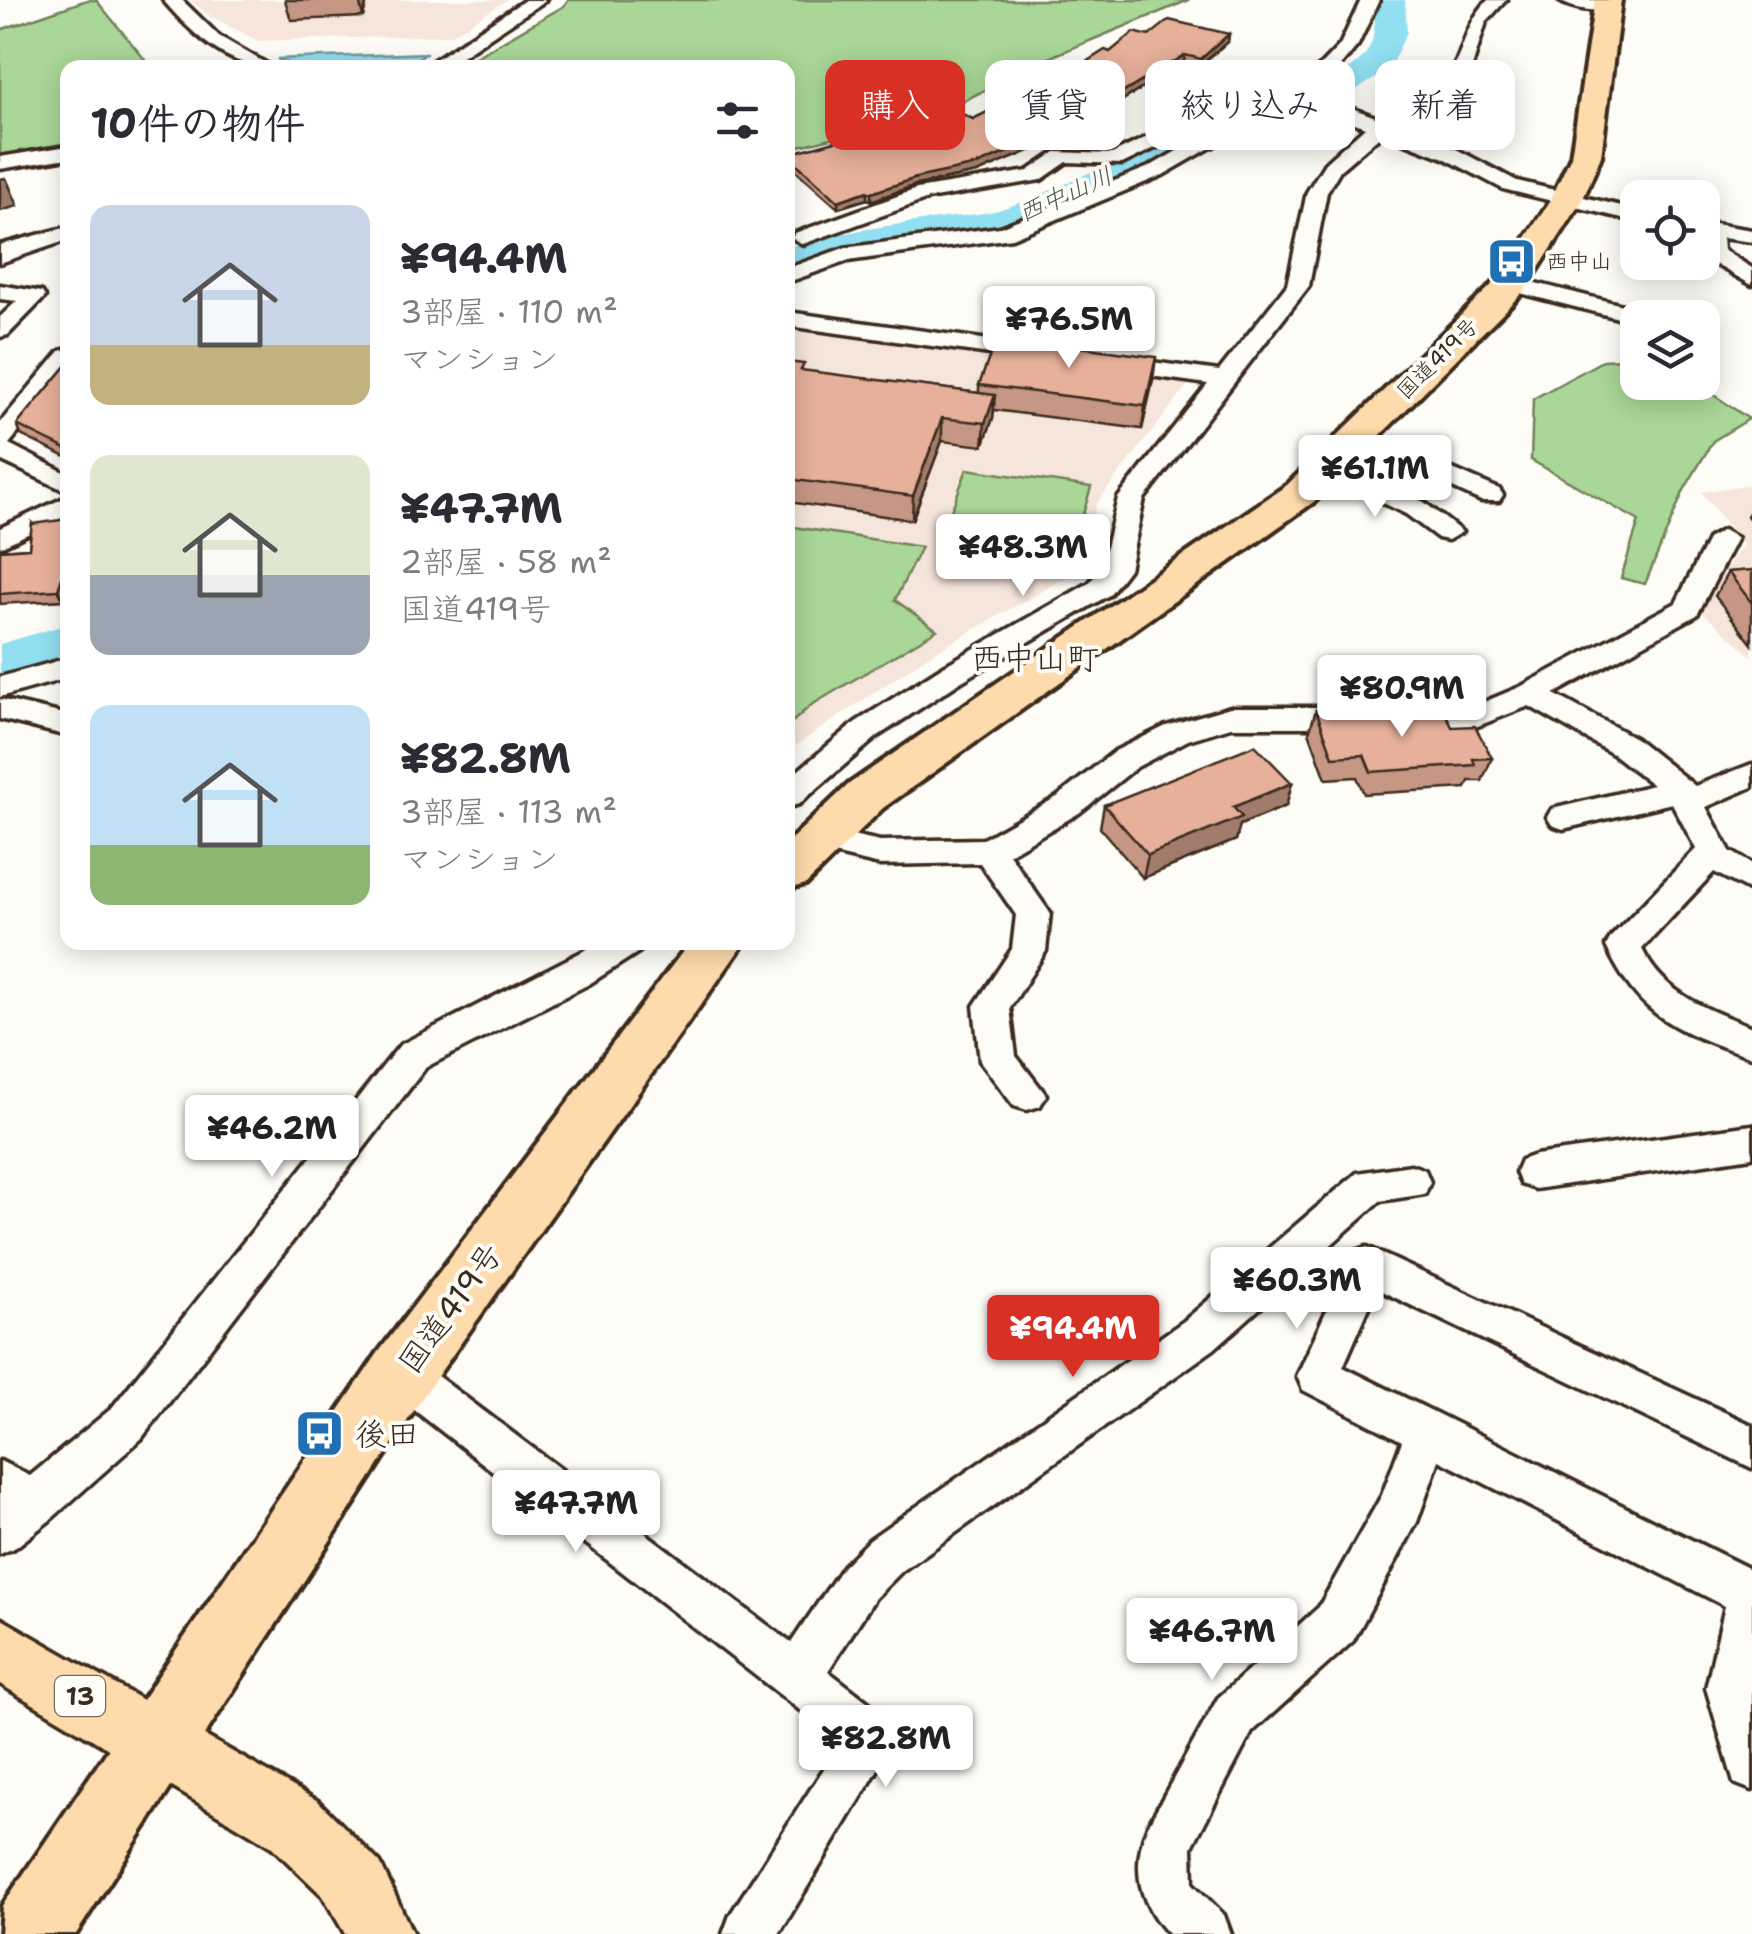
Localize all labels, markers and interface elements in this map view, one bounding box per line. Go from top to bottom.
chip: 購入 [825,60,965,150]
chip: 賃貸 [985,60,1125,150]
chip: 絞り込み [1145,60,1355,150]
chip: 新着 [1375,60,1515,150]
icon: filters [710,93,765,148]
text: 10件の物件 [90,95,305,151]
water label: 西中山川 [1012,158,1118,230]
map controls [1620,180,1720,400]
button: locate [1620,180,1720,280]
text: ¥94.4M [400,230,567,286]
bus stop icon: 西中山 [1485,235,1537,287]
icon: home [170,245,290,365]
place label: 西中山 [1546,247,1612,276]
pin: ¥76.5M [988,286,1150,371]
text: 3部屋 · 110 m² [400,290,618,333]
text: ¥76.5M [1005,297,1133,340]
button: layers [1620,300,1720,400]
street label: 国道419号 [1390,311,1484,405]
text: マンション [400,337,559,380]
pin: ¥61.1M [1294,435,1456,520]
text: ¥61.1M [1321,446,1429,489]
text: ¥47.7M [400,480,563,536]
icon: home [170,495,290,615]
pin: ¥48.3M [942,514,1104,599]
text: ¥48.3M [958,525,1088,568]
text: 2部屋 · 58 m² [400,540,612,583]
text: 国道419号 [400,587,551,630]
district label: 西中山町 [971,636,1099,679]
pin: ¥80.9M [1321,655,1483,740]
text: ¥80.9M [1339,666,1465,709]
text: ¥82.8M [400,730,571,786]
icon: home [170,745,290,865]
text: 3部屋 · 113 m² [400,790,617,833]
text: マンション [400,837,559,880]
pin: ¥46.2M [191,1095,353,1180]
text: ¥46.2M [207,1106,337,1149]
street label: 国道419号 [388,1234,511,1382]
pin: ¥60.3M [1216,1247,1378,1332]
text: ¥60.3M [1233,1258,1362,1301]
pin: ¥94.4M [992,1295,1154,1380]
text: ¥94.4M [1009,1306,1137,1349]
bus stop icon: 後田 [294,1408,346,1460]
place label: 後田 [355,1412,419,1455]
pin: ¥47.7M [495,1470,657,1555]
text: ¥47.7M [514,1481,638,1524]
pin: ¥46.7M [1131,1598,1293,1683]
text: ¥46.7M [1148,1609,1276,1652]
road number: 13 [55,1676,105,1716]
pin: ¥82.8M [805,1705,967,1790]
text: ¥82.8M [821,1716,951,1759]

